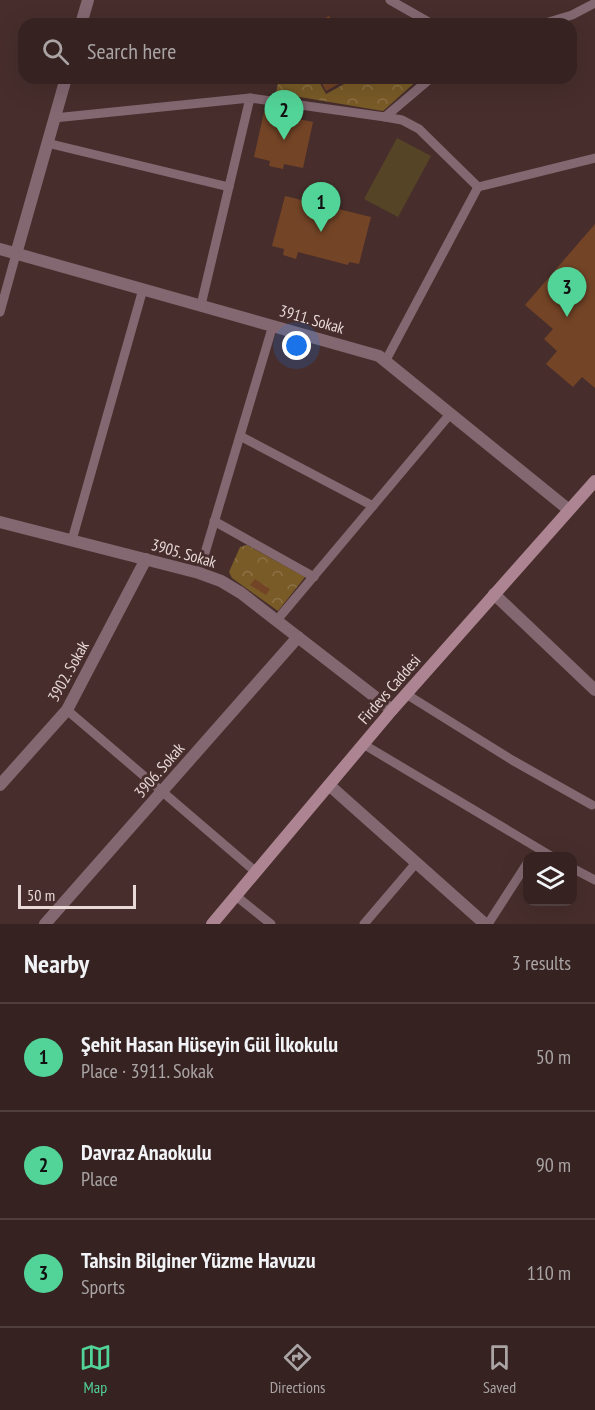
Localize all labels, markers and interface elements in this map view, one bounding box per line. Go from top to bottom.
search box [18,18,577,84]
icon: search [39,35,72,68]
text: Search here [87,37,176,65]
pin: 2 [264,90,304,140]
pin: 1 [302,182,340,232]
pin: 3 [548,268,586,317]
street label: 3911. Sokak [277,300,348,338]
your location [282,331,311,360]
street label: 3905. Sokak [149,534,220,572]
street label: 3902. Sokak [43,636,93,705]
street label: Firdevs Caddesi [353,650,425,728]
street label: 3906. Sokak [130,738,189,802]
map controls [523,852,577,906]
button: layers [523,852,577,906]
scale bar [18,882,136,910]
text: 50 m [27,885,55,905]
text: Nearby [24,947,89,980]
text: 3 results [512,950,571,976]
text: Şehit Hasan Hüseyin Gül İlkokulu [81,1030,338,1058]
text: 1 [39,1044,48,1070]
text: 50 m [536,1044,571,1070]
text: Place · 3911. Sokak [81,1058,214,1084]
text: Davraz Anaokulu [81,1138,212,1166]
text: 2 [39,1152,48,1178]
text: 90 m [536,1152,571,1178]
text: Place [81,1166,118,1192]
text: Tahsin Bilginer Yüzme Havuzu [81,1246,315,1274]
text: 3 [39,1260,48,1286]
text: 110 m [527,1260,571,1286]
text: Sports [81,1274,125,1300]
tab: Map [79,1341,112,1397]
tab: Directions [270,1341,325,1397]
tab: Saved [483,1341,516,1397]

